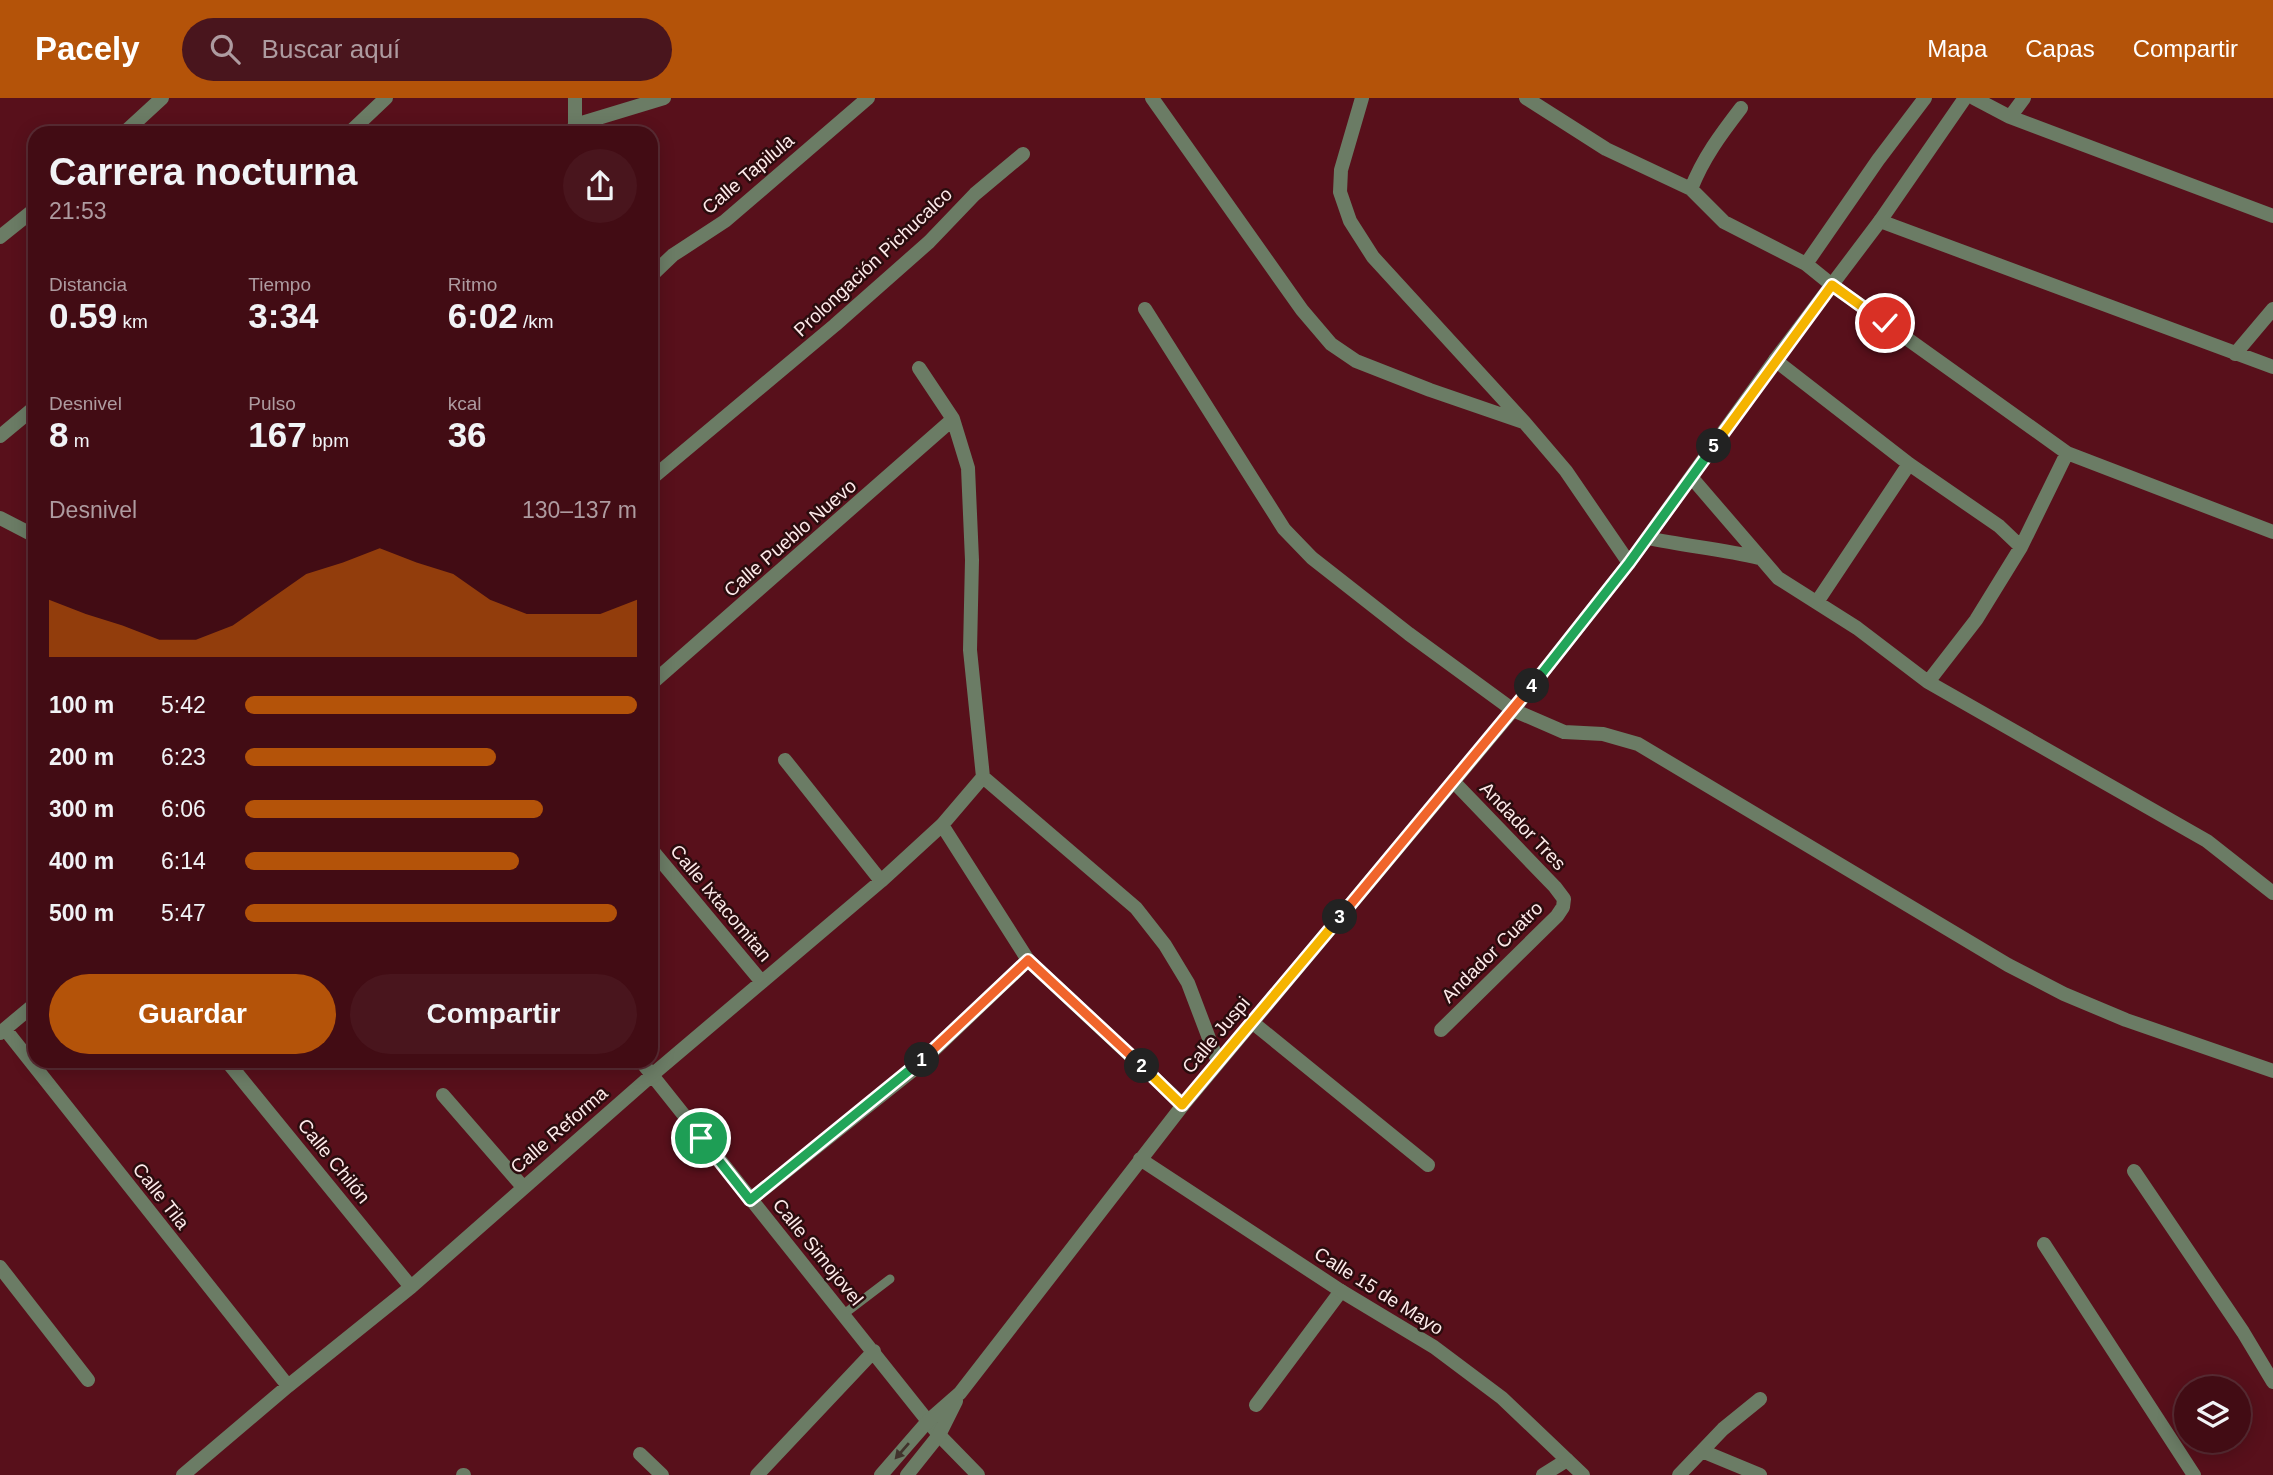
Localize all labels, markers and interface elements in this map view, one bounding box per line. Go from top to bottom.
search box [182,18,672,81]
text: Pacely [35,30,140,67]
icon: search [206,30,244,68]
text: Buscar aquí [262,34,400,64]
text: Mapa [1927,35,1987,62]
text: Capas [2025,35,2095,62]
text: Compartir [2133,35,2238,62]
street label: Calle Tapilula [698,129,798,218]
button: share [563,149,637,223]
text: Carrera nocturna [49,151,357,193]
street label: Prolongación Pichucalco [790,183,956,341]
text: 21:53 [49,198,107,224]
text: Distancia [49,274,127,295]
text: Tiempo [248,274,311,295]
text: Ritmo [448,274,497,295]
pin [1855,293,1915,353]
text: 0.59 [49,296,117,335]
text: 3:34 [248,296,318,335]
text: 6:02 [448,296,518,335]
icon: check [1866,304,1904,342]
text: km [117,311,148,332]
text: /km [518,311,554,332]
text: Desnivel [49,393,122,414]
text: Pulso [248,393,296,414]
text: kcal [448,393,481,414]
text: 8 [49,415,68,454]
text: 167 [248,415,307,454]
text: 36 [448,415,487,454]
pin: 5 [1696,428,1732,464]
text: m [68,430,90,451]
text: bpm [307,430,349,451]
text: 5 [1708,435,1719,456]
street label: Calle Pueblo Nuevo [720,475,860,601]
text: Desnivel [49,497,137,523]
text: 130–137 m [522,497,637,523]
pin: 4 [1514,668,1550,704]
text: 4 [1526,675,1537,696]
text: 100 m [49,692,114,718]
text: 5:42 [161,692,206,718]
text: 200 m [49,744,114,770]
text: 6:23 [161,744,206,770]
street label: Andador Tres [1476,778,1570,874]
text: 300 m [49,796,114,822]
text: 6:06 [161,796,206,822]
street label: Calle Ixtacomitan [666,840,776,966]
text: 400 m [49,848,114,874]
text: 6:14 [161,848,206,874]
street label: Andador Cuatro [1437,897,1547,1007]
text: 500 m [49,900,114,926]
text: 5:47 [161,900,206,926]
pin: 3 [1322,900,1358,934]
text: 3 [1334,906,1345,927]
button: Guardar [49,974,336,1054]
button: Compartir [350,974,637,1054]
street label: Calle Juspi [1178,993,1254,1077]
pin: 1 [904,1042,940,1077]
pin: 2 [1124,1048,1160,1084]
text: 1 [916,1049,927,1070]
text: 2 [1136,1055,1147,1076]
street label: Calle Reforma [506,1082,612,1178]
pin [671,1108,731,1168]
street label: Calle Chilón [294,1115,374,1207]
icon: arrive [682,1119,720,1157]
street label: Calle Tila [129,1159,194,1234]
street label: Calle Simojovel [769,1195,867,1309]
street label: Calle 15 de Mayo [1311,1243,1447,1339]
map controls [2174,1376,2251,1453]
button: layers [2174,1376,2251,1453]
one-way arrow [895,1442,910,1459]

